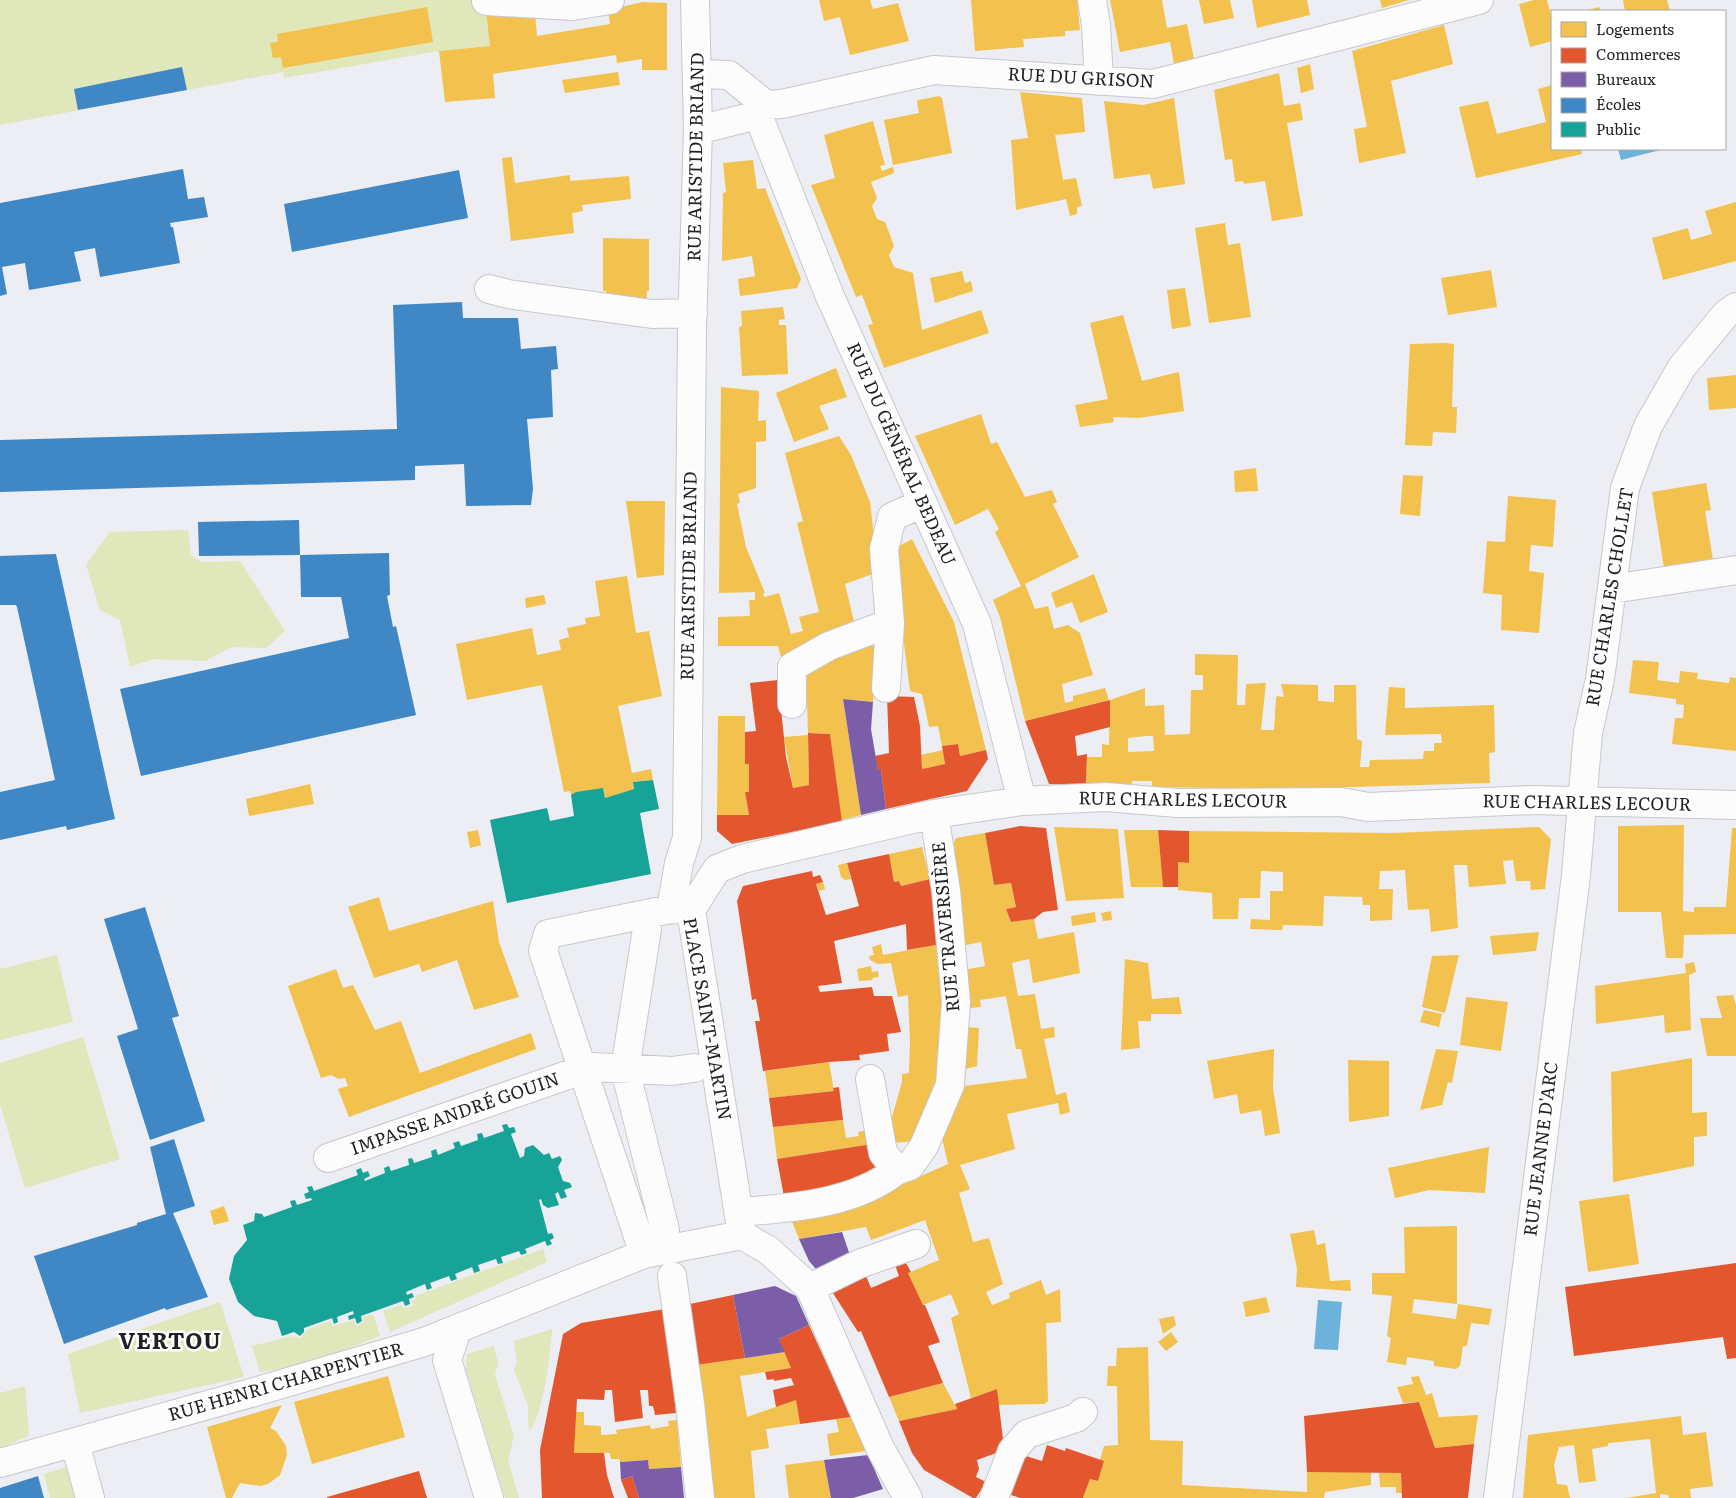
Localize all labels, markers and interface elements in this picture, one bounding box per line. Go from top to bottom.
legend [1551,10,1726,150]
text: Logements [1596,17,1674,40]
text: Commerces [1596,42,1681,65]
street label: RUE ARISTIDE BRIAND [679,52,710,262]
street label: RUE DU GRISON [1007,59,1155,94]
text: Bureaux [1596,67,1656,90]
text: Écoles [1596,92,1641,115]
text: Public [1596,117,1641,140]
street label: RUE DU GÉNÉRAL BEDEAU [841,338,964,569]
street label: RUE ARISTIDE BRIAND [672,471,703,681]
street label: RUE CHARLES CHOLLET [1578,485,1639,708]
street label: RUE CHARLES LECOUR [1078,783,1288,814]
street label: RUE CHARLES LECOUR [1482,786,1692,817]
street label: RUE TRAVERSIÈRE [924,841,965,1013]
street label: PLACE SAINT-MARTIN [677,915,740,1122]
street label: RUE JEANNE D'ARC [1515,1060,1564,1238]
street label: IMPASSE ANDRÉ GOUIN [346,1064,563,1161]
district label: VERTOU [118,1323,222,1356]
street label: RUE HENRI CHARPENTIER [165,1334,406,1427]

